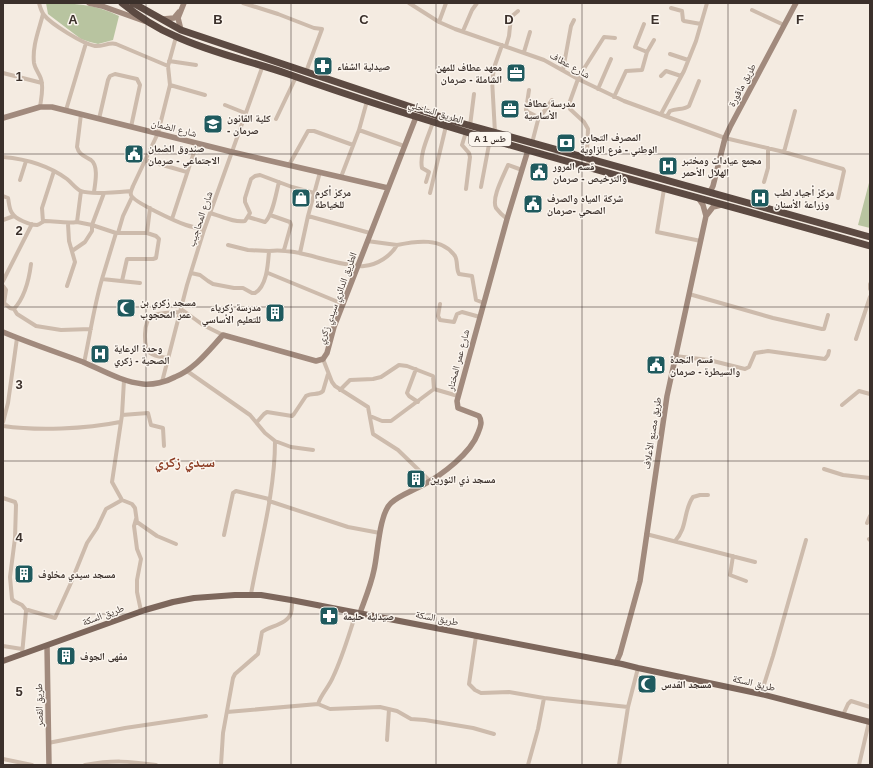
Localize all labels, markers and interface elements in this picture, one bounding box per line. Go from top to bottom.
text: A [68,12,78,27]
text: B [213,12,223,27]
text: C [359,12,369,27]
text: D [504,12,514,27]
text: E [651,12,660,27]
text: F [796,12,804,27]
street label: شارع عطاف [548,49,592,82]
pharmacy icon: صيدلية الشفاء [312,55,334,77]
place label: صيدلية الشفاء [337,61,390,72]
street label: طريق ماقورة [726,61,759,109]
place label: معهد عطاف للمهن الشاملة - صرمان [436,62,502,86]
office icon: معهد عطاف للمهن الشاملة - صرمان [505,62,527,84]
text: 1 [15,69,23,84]
street label: الطريق الساحلي [406,98,465,128]
office icon: مدرسة عطاف الأساسية [499,98,521,120]
place label: مدرسة عطاف الأساسية [524,98,576,121]
school or university icon: كلية القانون - صرمان [202,113,224,135]
place label: كلية القانون - صرمان [227,113,271,137]
street label: شارع الضمان [150,117,198,140]
road number: A 1 طس [469,132,511,146]
bank icon: المصرف التجاري الوطني - فرع الزاوية [555,132,577,154]
place label: المصرف التجاري الوطني - فرع الزاوية [580,132,658,157]
public building icon: صندوق الضمان الاجتماعي - صرمان [123,143,145,165]
place label: صندوق الضمان الاجتماعي - صرمان [148,143,220,168]
hospital icon: مجمع عيادات ومختبر الهلال الأحمر [657,155,679,177]
place label: مجمع عيادات ومختبر الهلال الأحمر [681,155,762,179]
public building icon: قسم المرور والترخيص - صرمان [528,161,550,183]
place label: قسم المرور والترخيص - صرمان [552,161,627,185]
place label: مركز أكرم للخياطة [315,185,351,210]
place label: مركز أجياد لطب وزراعة الأسنان [774,185,834,211]
shop icon: مركز أكرم للخياطة [290,187,312,209]
hospital icon: مركز أجياد لطب وزراعة الأسنان [749,187,771,209]
street label: شارع المحاجيب [185,190,216,248]
public building icon: شركة المياه والصرف الصحي -صرمان [522,193,544,215]
place label: شركة المياه والصرف الصحي -صرمان [547,193,623,218]
text: 2 [15,223,23,238]
street label: الطريق الدائري سيدي زكري [315,251,361,346]
mosque icon: مسجد زكري بن عمر المحجوب [115,297,137,319]
place label: مسجد زكري بن عمر المحجوب [140,297,196,321]
place label: مدرسة زكرياء للتعليم الأساسي [202,302,261,327]
building icon: مدرسة زكرياء للتعليم الأساسي [264,302,286,324]
street label: شارع عمر المختار [444,328,473,393]
hospital icon: وحدة الرعاية الصحية - زكري [89,343,111,365]
place label: وحدة الرعاية الصحية - زكري [114,343,170,368]
public building icon: قسم النجدة والسيطرة - صرمان [645,354,667,376]
place label: قسم النجدة والسيطرة - صرمان [670,354,740,378]
text: 3 [15,377,23,392]
street label: طريق مصنع الأعلاف [641,396,664,470]
district label: سيدي زكري [155,454,215,473]
building icon: مسجد ذي النورين [405,468,427,490]
place label: مسجد ذي النورين [430,474,496,487]
text: 4 [15,530,23,545]
building icon: مسجد سيدي مخلوف [13,563,35,585]
place label: مسجد سيدي مخلوف [38,569,116,582]
street label: طريق السكة [81,602,126,629]
pharmacy icon: صيدلية حليمة [318,605,340,627]
street label: طريق السكة [414,608,460,629]
place label: صيدلية حليمة [343,611,394,622]
building icon: مقهى الجوف [55,645,77,667]
place label: مقهى الجوف [80,651,128,663]
mosque icon: مسجد القدس [636,673,658,695]
street label: طريق السكة [731,673,777,694]
place label: مسجد القدس [661,679,712,691]
street label: طريق القصر [33,683,46,728]
text: 5 [15,684,23,699]

